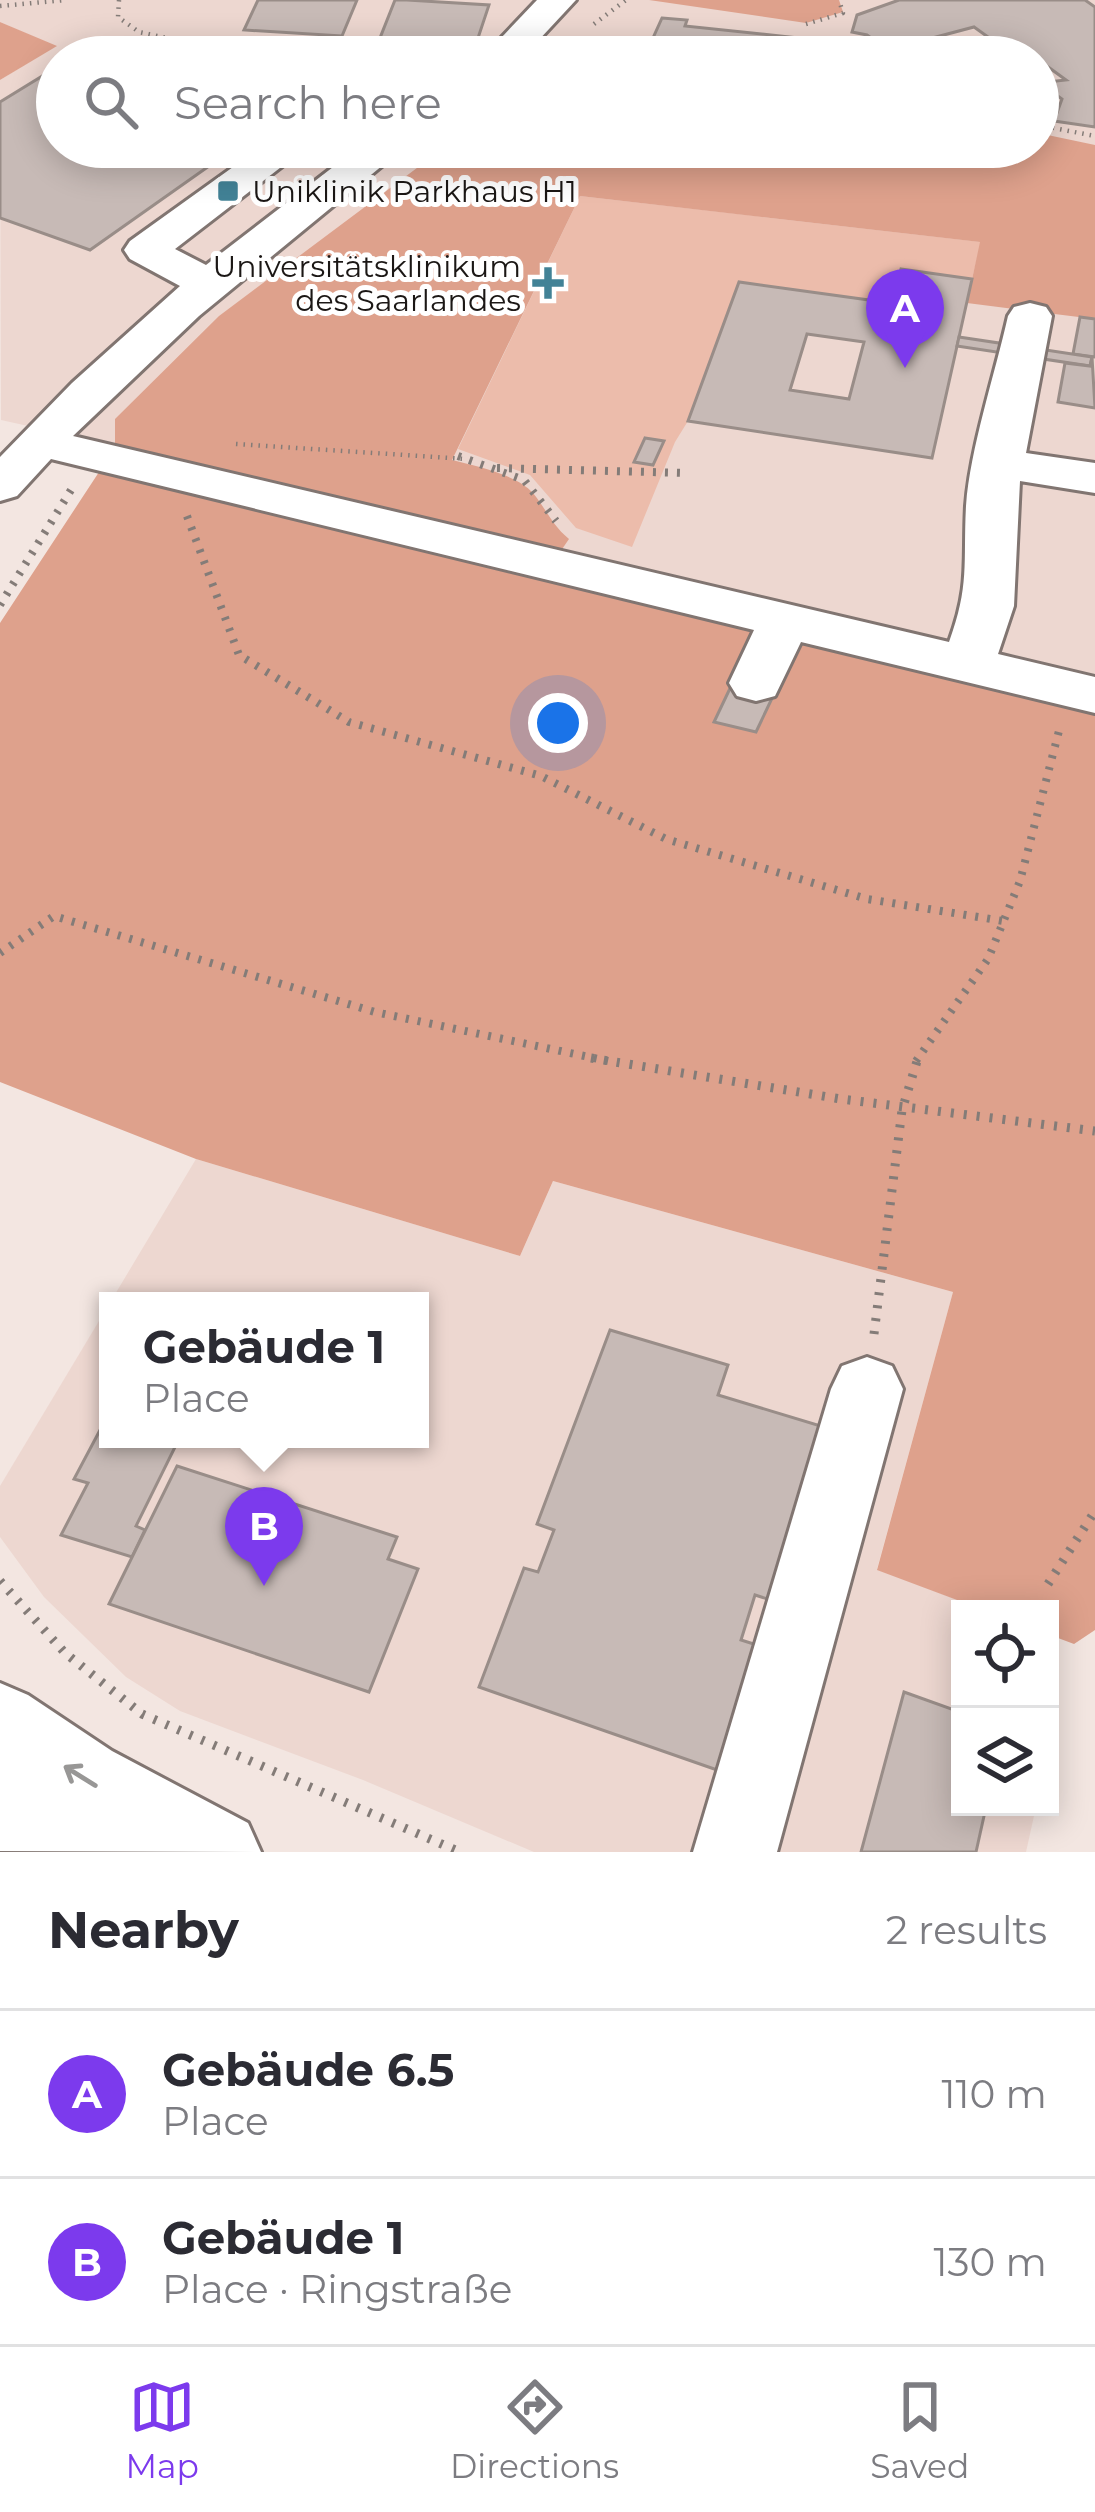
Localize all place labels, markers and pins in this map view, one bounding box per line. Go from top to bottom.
place label: Uniklinik Parkhaus H1 [252,173,577,210]
marker: Uniklinik Parkhaus H1 [215,178,241,204]
place label: Universitätsklinikum des Saarlandes [212,248,521,319]
marker: Universitätsklinikum des Saarlandes [532,267,564,299]
pin: A [866,269,944,368]
pin: B [225,1487,303,1586]

